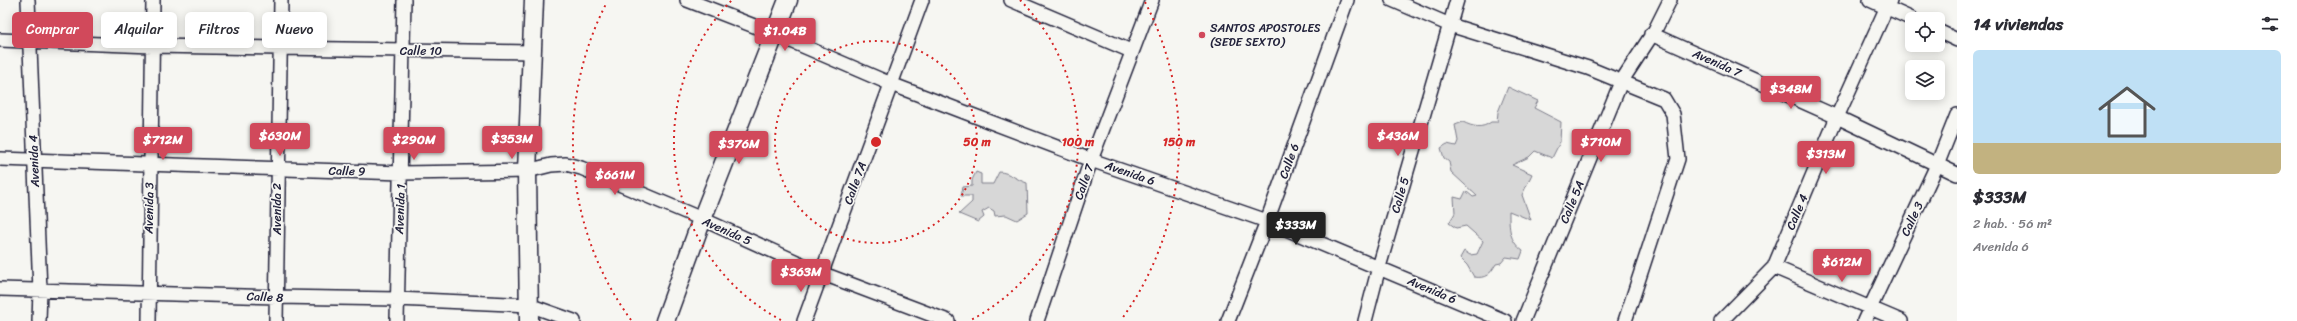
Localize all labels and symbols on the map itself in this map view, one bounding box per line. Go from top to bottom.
place label: SANTOS APOSTOLES (SEDE SEXTO) [1210,17,1321,53]
pin: $1.04B [752,18,818,52]
marker: SANTOS APOSTOLES (SEDE SEXTO) [1197,30,1207,40]
street label: Calle 10 [400,40,443,62]
street label: Avenida 7 [1688,42,1746,84]
pin: $348M [1763,76,1819,110]
pin: $630M [252,123,308,157]
pin: $436M [1370,123,1426,157]
pin: $353M [484,126,540,160]
pin: $712M [135,127,191,161]
pin: $290M [386,127,442,161]
pin: $710M [1573,129,1629,163]
pin: $376M [711,131,767,165]
text: 50 m [963,131,991,153]
text: 100 m [1062,131,1095,153]
text: 150 m [1163,131,1196,153]
street label: Avenida 4 [22,134,46,189]
centre of rings [869,135,883,149]
street label: Calle 6 [1272,140,1306,182]
pin: $313M [1798,141,1854,175]
street label: Avenida 6 [1101,154,1158,192]
street label: Calle 7A [837,158,873,208]
street label: Calle 9 [328,160,366,182]
street label: Calle 7 [1068,160,1101,203]
pin: $661M [587,162,643,196]
street label: Calle 5 [1384,174,1416,216]
street label: Calle 5A [1553,177,1591,227]
street label: Avenida 3 [138,182,160,235]
street label: Avenida 2 [266,183,288,236]
street label: Avenida 1 [388,184,412,235]
street label: Calle 4 [1780,190,1815,233]
street label: Calle 3 [1894,198,1930,240]
street label: Avenida 5 [698,210,755,252]
pin: $333M [1268,212,1324,246]
pin: $612M [1814,249,1870,283]
pin: $363M [773,259,829,293]
street label: Avenida 6 [1403,269,1460,310]
street label: Calle 8 [246,285,284,309]

